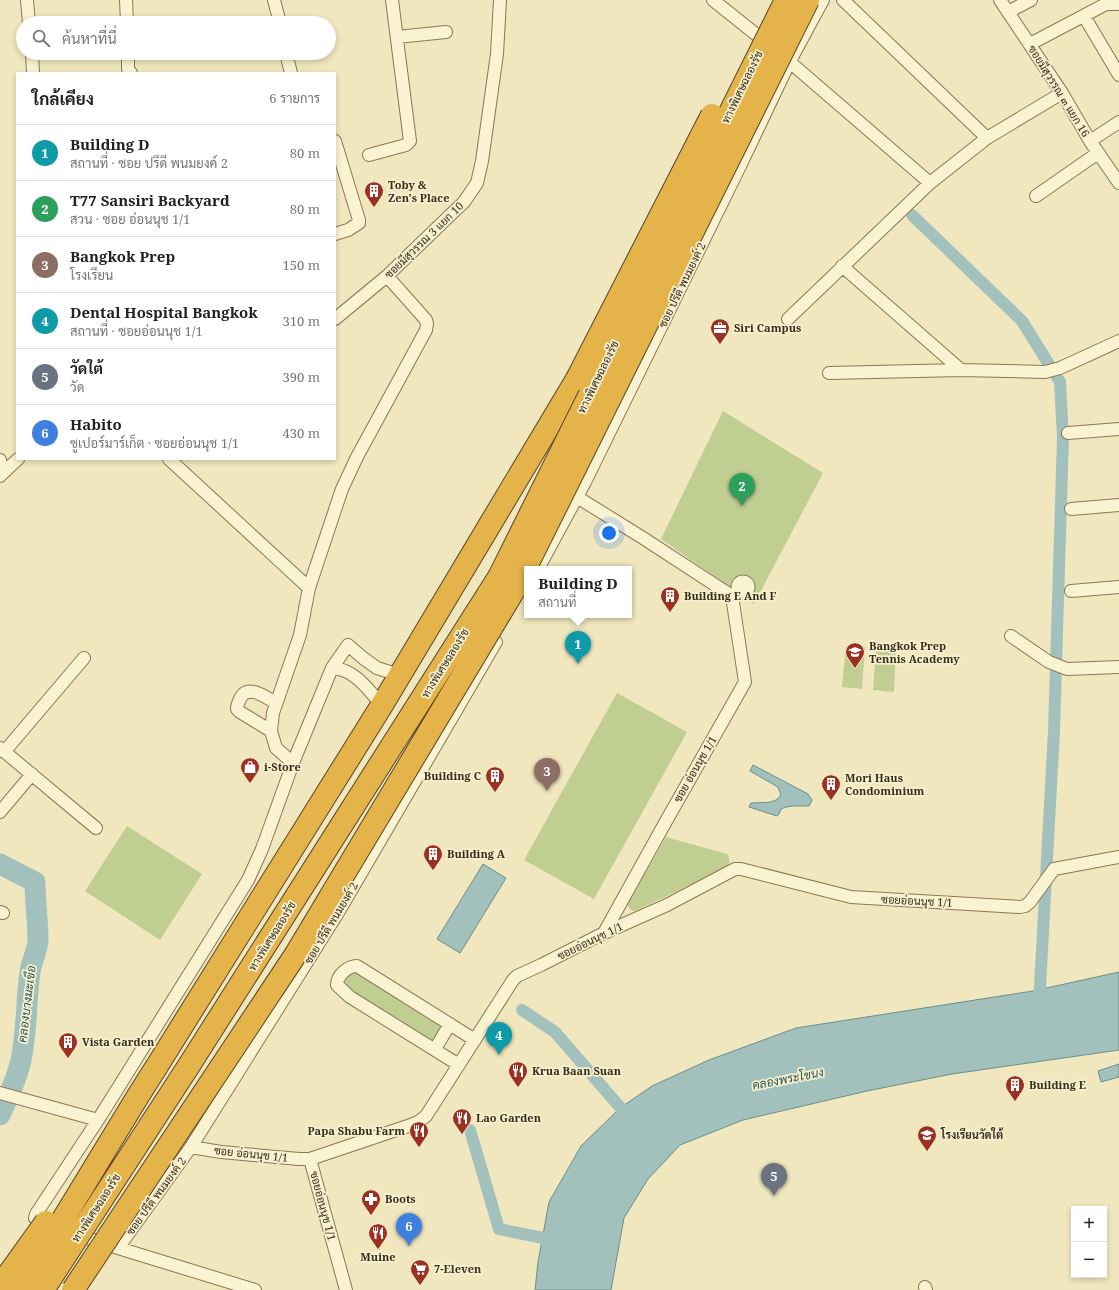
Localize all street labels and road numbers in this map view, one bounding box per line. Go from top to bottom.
street label: ซอยมีสุวรรณ ๓ แยก 16 [1023,42,1094,141]
street label: ทางพิเศษฉลองรัช [717,48,766,126]
street label: ซอยมีสุวรรณ 3 แยก 10 [381,198,468,283]
street label: ซอย ปรีดี พนมยงค์ 2 [654,240,709,330]
street label: ทางพิเศษฉลองรัช [573,338,622,416]
street label: ทางพิเศษฉลองรัช [417,625,472,700]
street label: ซอย อ่อนนุช 1/1 [669,733,721,806]
street label: ซอย ปรีดี พนมยงค์ 2 [300,879,361,966]
street label: ซอยอ่อนนุช 1/1 [881,891,953,912]
street label: ทางพิเศษฉลองรัช [244,898,299,973]
street label: ซอยอ่อนนุช 1/1 [554,918,626,965]
street label: ซอย อ่อนนุช 1/1 [213,1142,289,1167]
street label: ซอย ปรีดี พนมยงค์ 2 [122,1154,189,1238]
street label: ซอยอ่อนนุช 1/1 [305,1169,340,1243]
street label: ทางพิเศษฉลองรัช [68,1170,124,1245]

